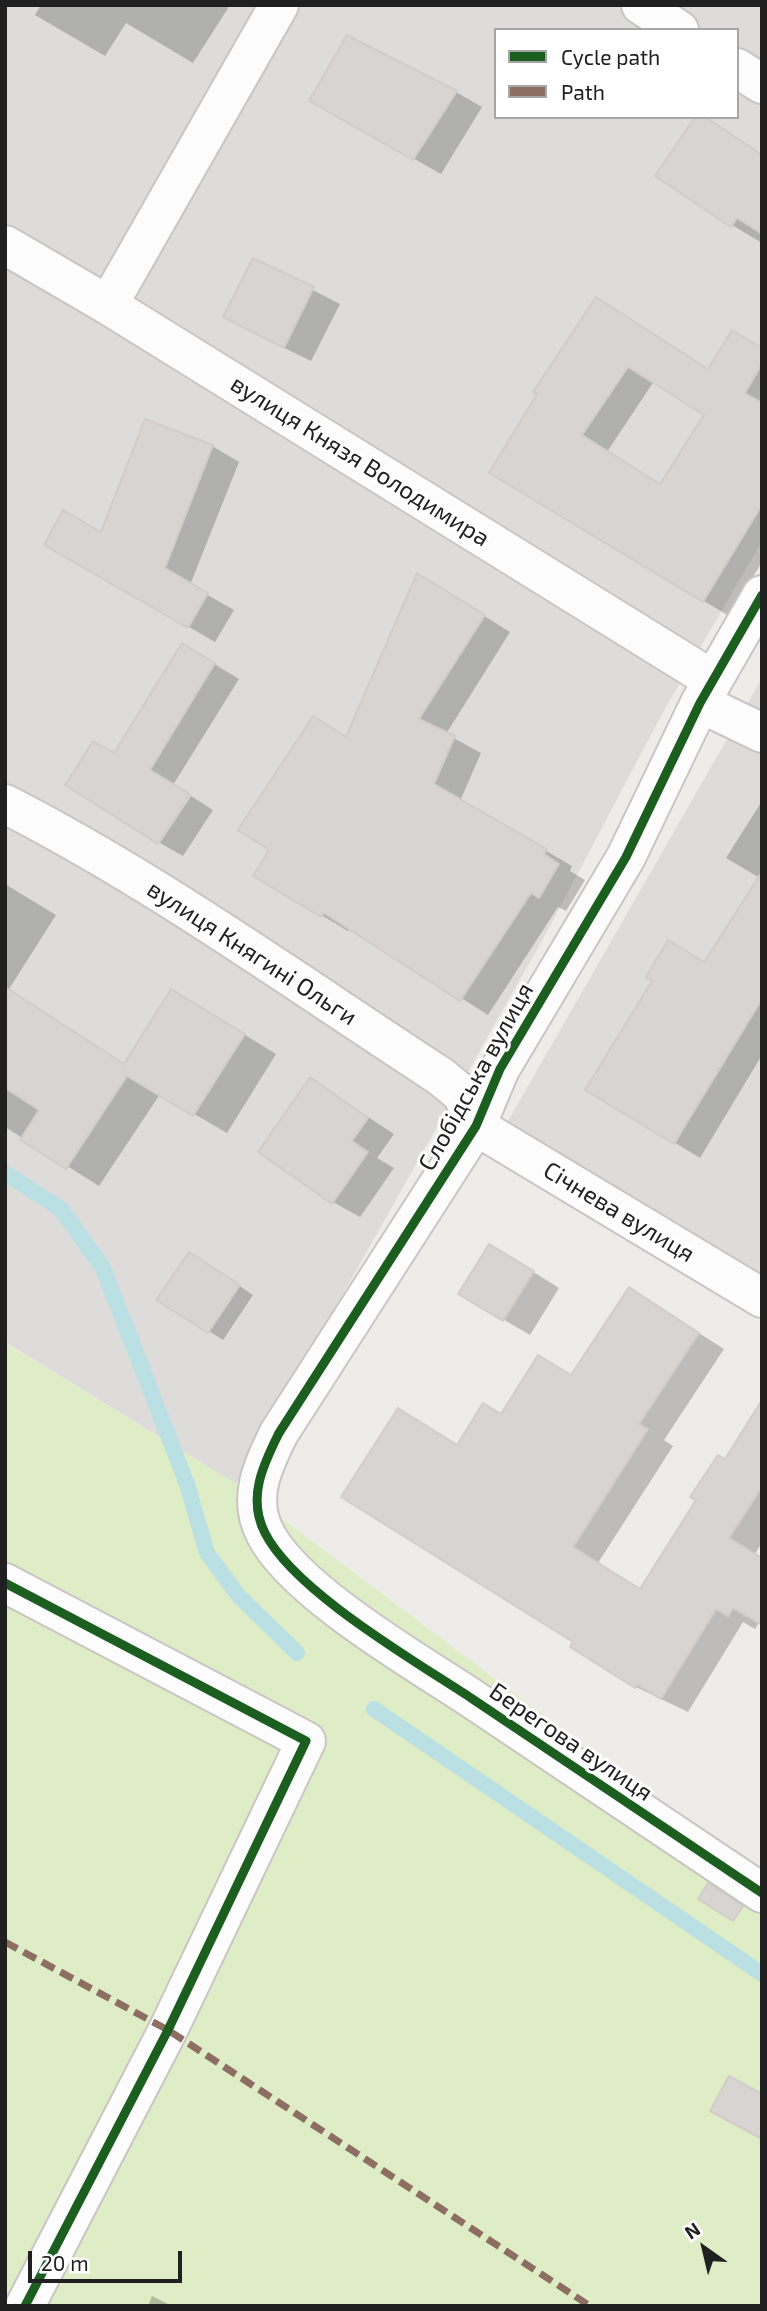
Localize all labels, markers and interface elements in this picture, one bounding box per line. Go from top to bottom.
legend [494,28,739,119]
text: Cycle path [561,44,660,69]
text: Path [561,79,605,104]
street label: вулиця Князя Володимира [225,369,495,553]
street label: вулиця Княгині Ольги [142,874,362,1032]
street label: Слобідська вулиця [412,978,540,1176]
street label: Січнева вулиця [538,1156,700,1268]
street label: Берегова вулиця [484,1677,658,1807]
north arrow [669,2213,739,2283]
text: N [680,2217,704,2244]
scale bar [32,2238,186,2282]
text: 20 m [41,2250,89,2275]

